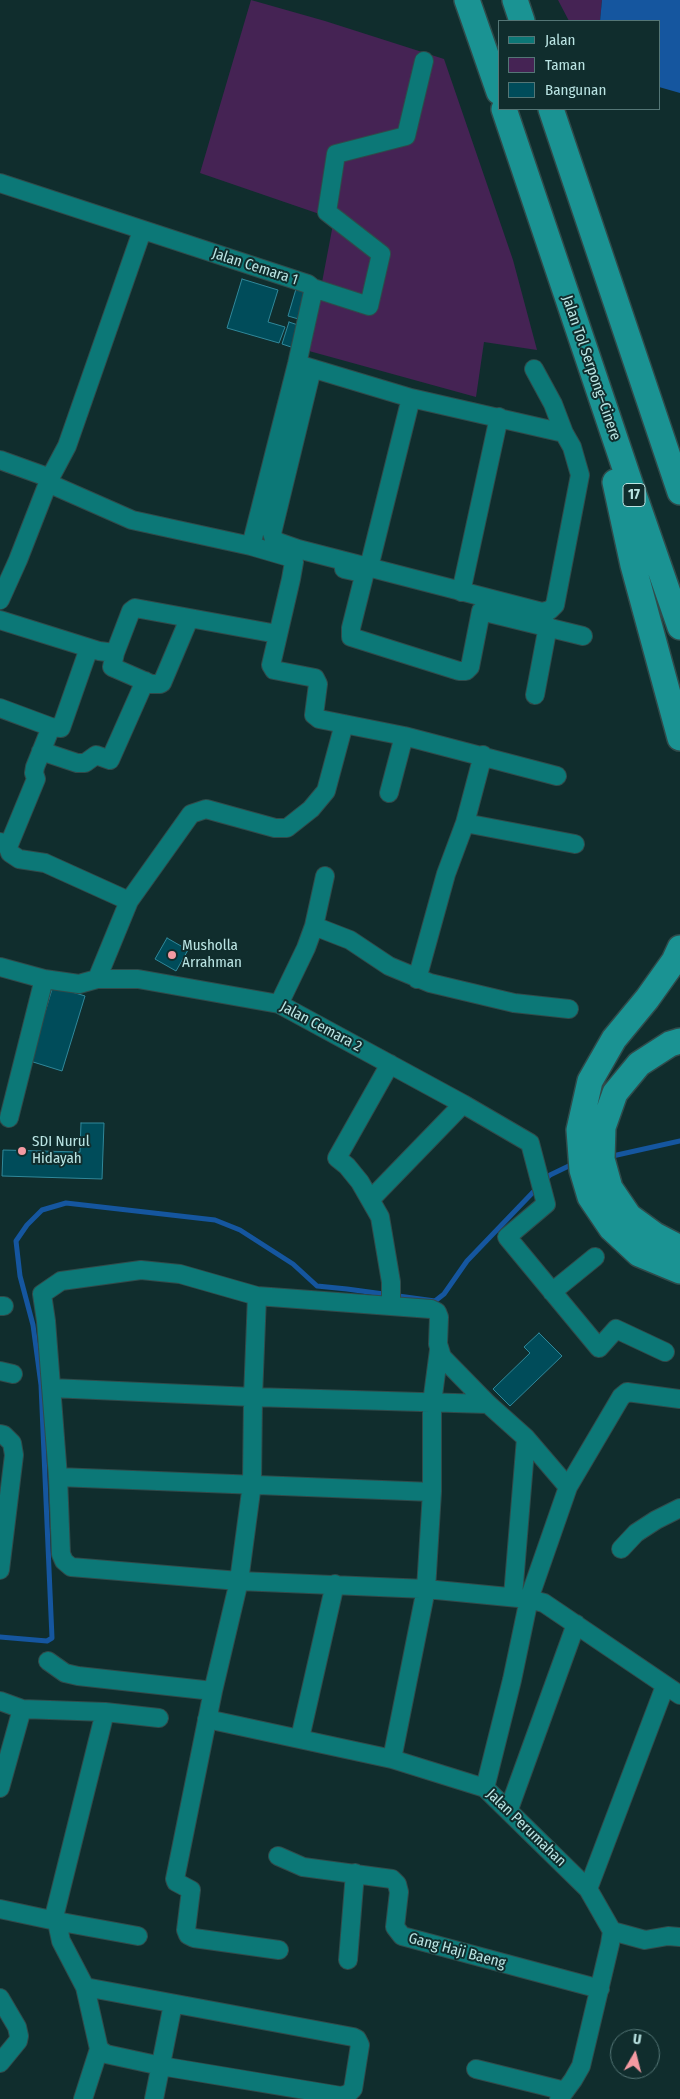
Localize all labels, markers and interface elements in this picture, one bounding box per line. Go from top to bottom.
legend [498,20,660,110]
text: Jalan [545,31,575,49]
text: Taman [545,56,585,74]
text: Bangunan [545,81,606,99]
street label: Jalan Cemara 1 [210,245,300,289]
street label: Jalan Tol Serpong–Cinere [558,293,624,443]
road number: 17 [623,484,645,506]
place label: Musholla Arrahman [182,937,242,972]
marker: Musholla Arrahman [166,949,178,961]
street label: Jalan Cemara 2 [277,998,365,1056]
place label: SDI Nurul Hidayah [32,1133,90,1168]
marker: SDI Nurul Hidayah [16,1145,28,1157]
street label: Jalan Perumahan [482,1785,570,1871]
street label: Gang Haji Baeng [407,1929,507,1973]
north arrow [610,2029,660,2079]
text: U [632,2031,642,2049]

